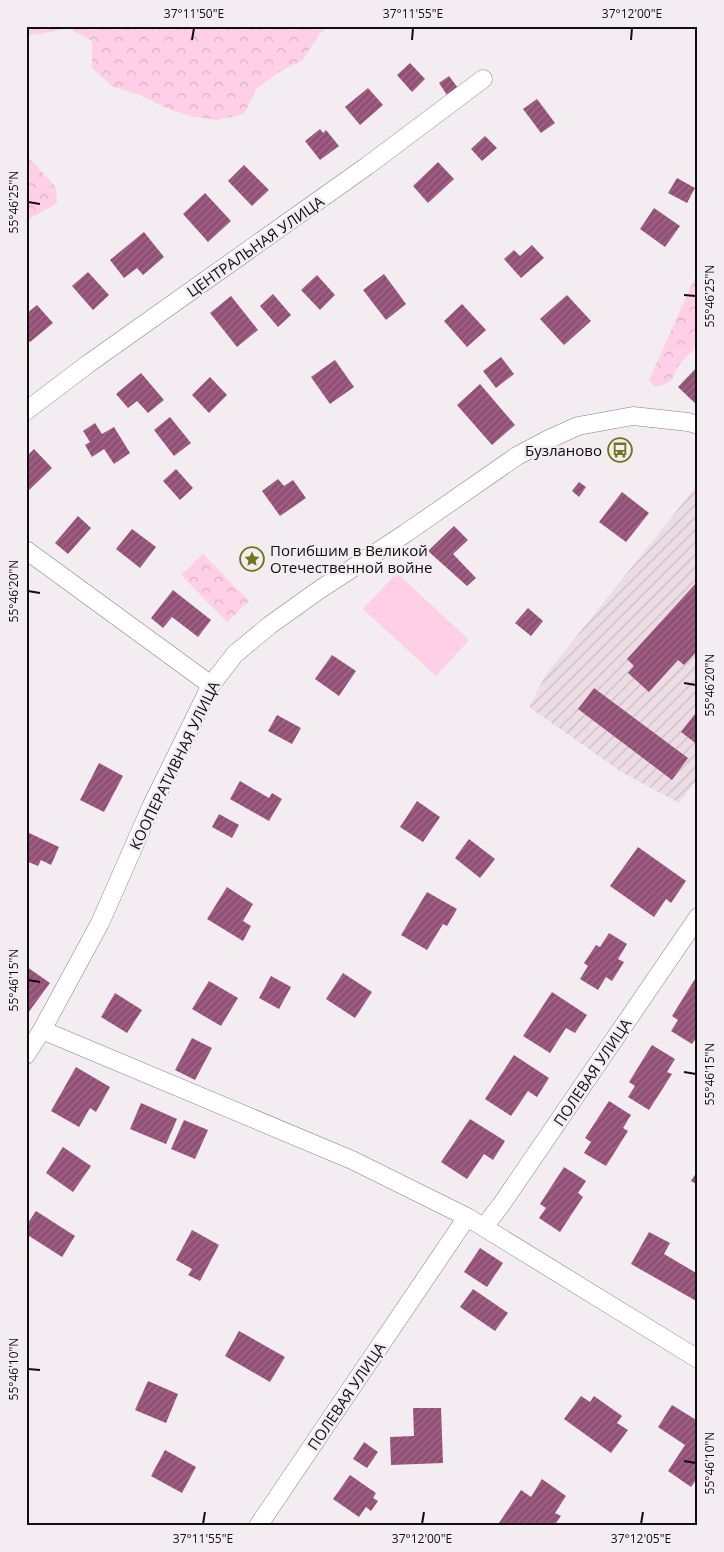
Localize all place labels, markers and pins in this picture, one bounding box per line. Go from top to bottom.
bus stop icon: Бузланово [607,437,633,463]
place label: Бузланово [525,440,602,460]
place label: Погибшим в Великой Отечественной войне [270,540,433,577]
place icon: Погибшим в Великой Отечественной войне [239,546,265,572]

